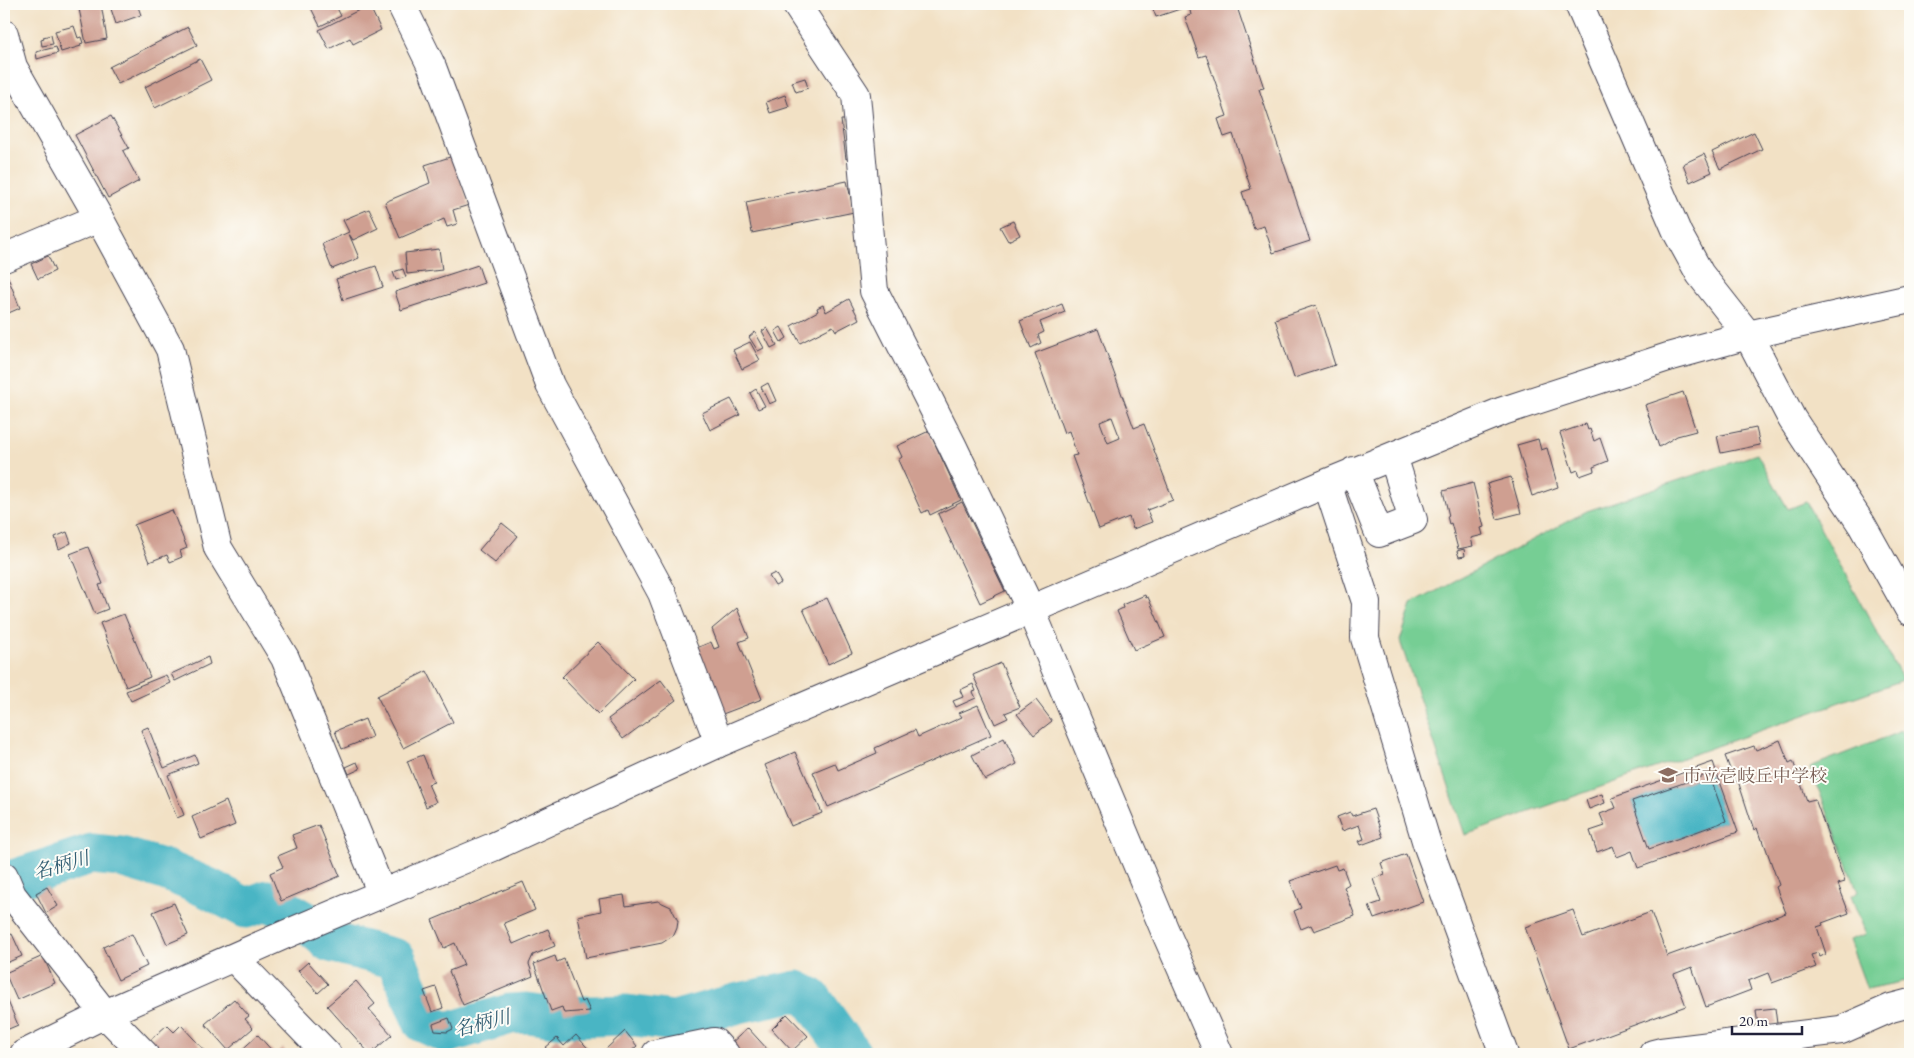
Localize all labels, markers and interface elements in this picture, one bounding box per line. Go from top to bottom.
school or university icon: 市立壱岐丘中学校 [1657,764,1679,786]
place label: 市立壱岐丘中学校 [1683,764,1827,787]
water label: 名柄川 [30,845,94,885]
water label: 名柄川 [451,1003,515,1042]
scale bar [1732,1003,1802,1035]
text: 20 m [1739,1011,1768,1030]

